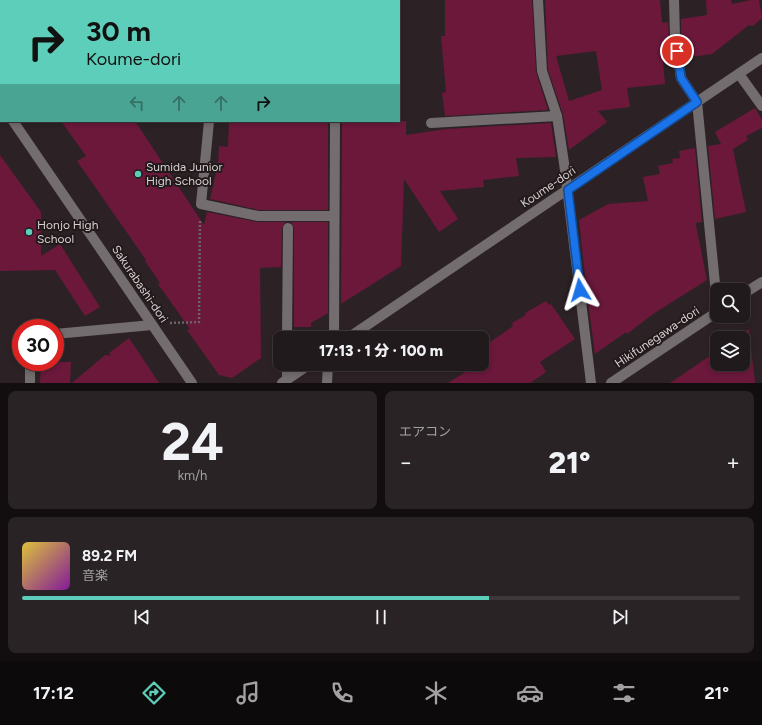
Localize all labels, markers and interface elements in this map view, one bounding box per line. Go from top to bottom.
text: 30 m [86,14,151,48]
icon: right [20,16,72,68]
pin [660,34,694,68]
icon: arrive [666,40,688,62]
text: Koume-dori [86,48,181,70]
icon: left [126,92,148,114]
icon: ahead [168,92,190,114]
icon: ahead [210,92,232,114]
icon: right [252,92,274,114]
place label: Sumida Junior High School [146,160,223,188]
street label: Koume-dori [518,163,578,211]
marker: Sumida Junior High School [133,169,143,179]
place label: Honjo High School [37,218,99,246]
marker: Honjo High School [24,227,34,237]
street label: Sakurabashi-dori [109,243,171,325]
position arrow [559,269,601,311]
map controls [710,283,750,371]
button: search [710,283,750,323]
street label: Hikifunegawa-dori [612,303,702,371]
speed limit sign: 30 [12,319,64,371]
button: layers [710,331,750,371]
text: 17:13 · 1 分 · 100 m [319,342,443,360]
text: 24 [161,411,224,473]
text: エアコン [399,424,451,439]
text: 21° [549,444,590,481]
text: − [399,449,413,476]
text: + [726,449,740,476]
text: km/h [178,468,207,483]
text: 89.2 FM [82,547,137,565]
text: 音楽 [82,568,108,583]
icon: previous [131,606,153,628]
icon: pause [370,606,392,628]
icon: next [609,606,631,628]
icon: directions [140,679,168,707]
icon: music [234,679,262,707]
icon: phone [328,679,356,707]
icon: climate [422,679,450,707]
icon: car [516,679,544,707]
icon: filters [610,679,638,707]
text: 17:12 [33,682,74,704]
text: 21° [704,682,729,704]

